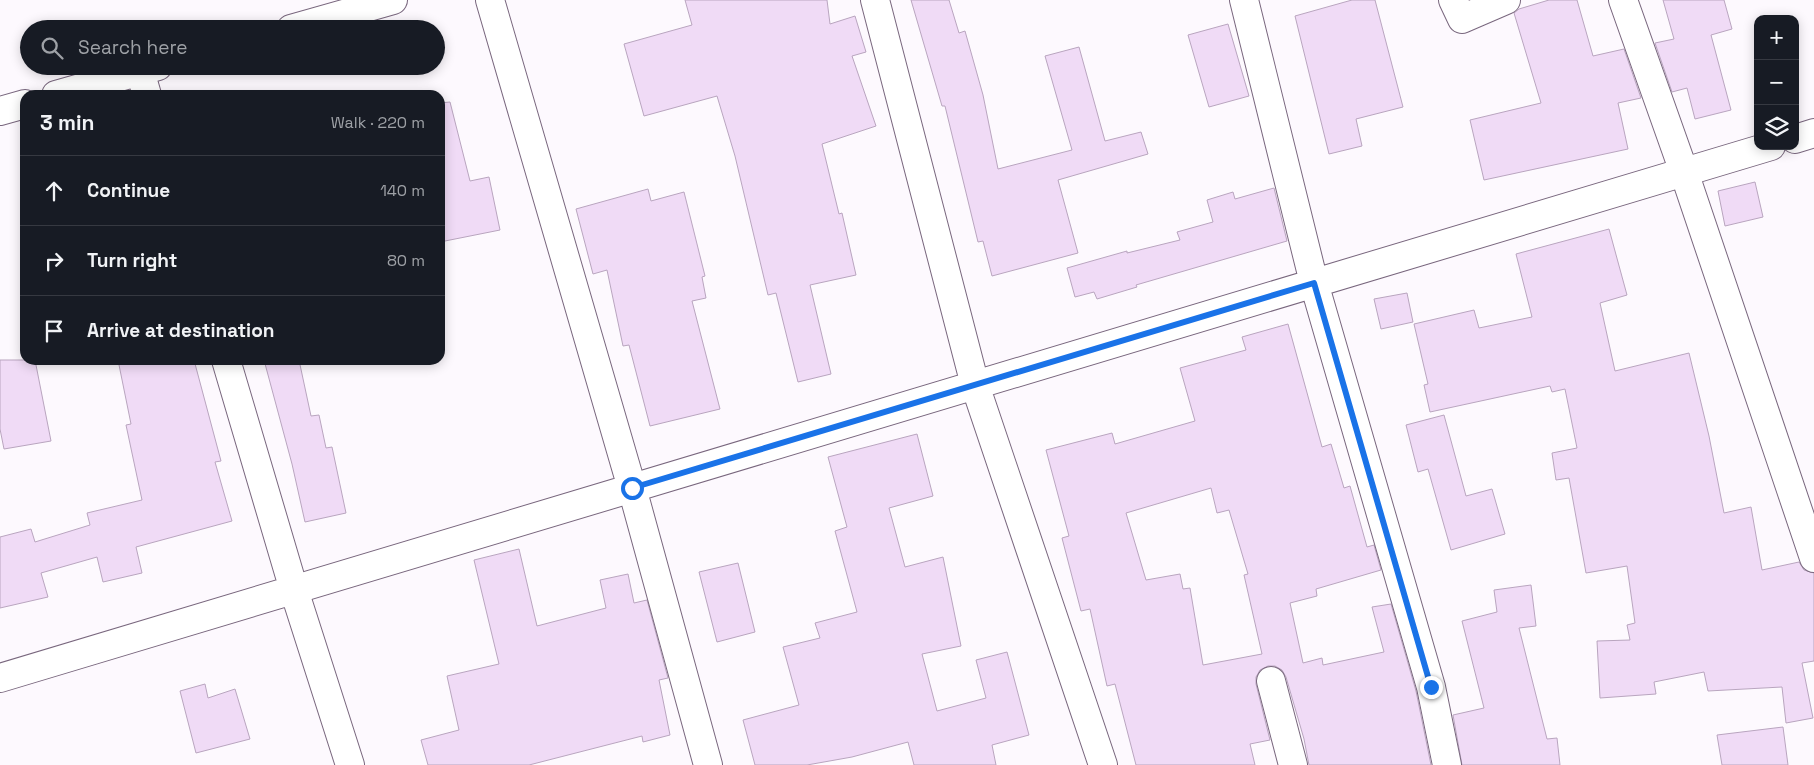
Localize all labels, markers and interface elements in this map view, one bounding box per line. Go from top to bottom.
map controls [1754,15,1799,150]
button: + [1754,15,1799,60]
search box [20,20,445,75]
icon: search [38,34,66,62]
text: Search here [78,35,188,60]
button: − [1754,60,1799,105]
button: layers [1754,105,1799,150]
text: 3 min [40,109,95,136]
text: Walk · 220 m [331,112,425,133]
icon: ahead [40,177,68,205]
text: Continue [87,178,170,203]
text: 140 m [380,180,425,201]
icon: right [40,247,68,275]
text: Turn right [87,248,177,273]
text: 80 m [387,250,425,271]
icon: arrive [40,317,68,345]
text: Arrive at destination [87,318,275,343]
route start [621,477,644,500]
route end [1420,676,1443,699]

